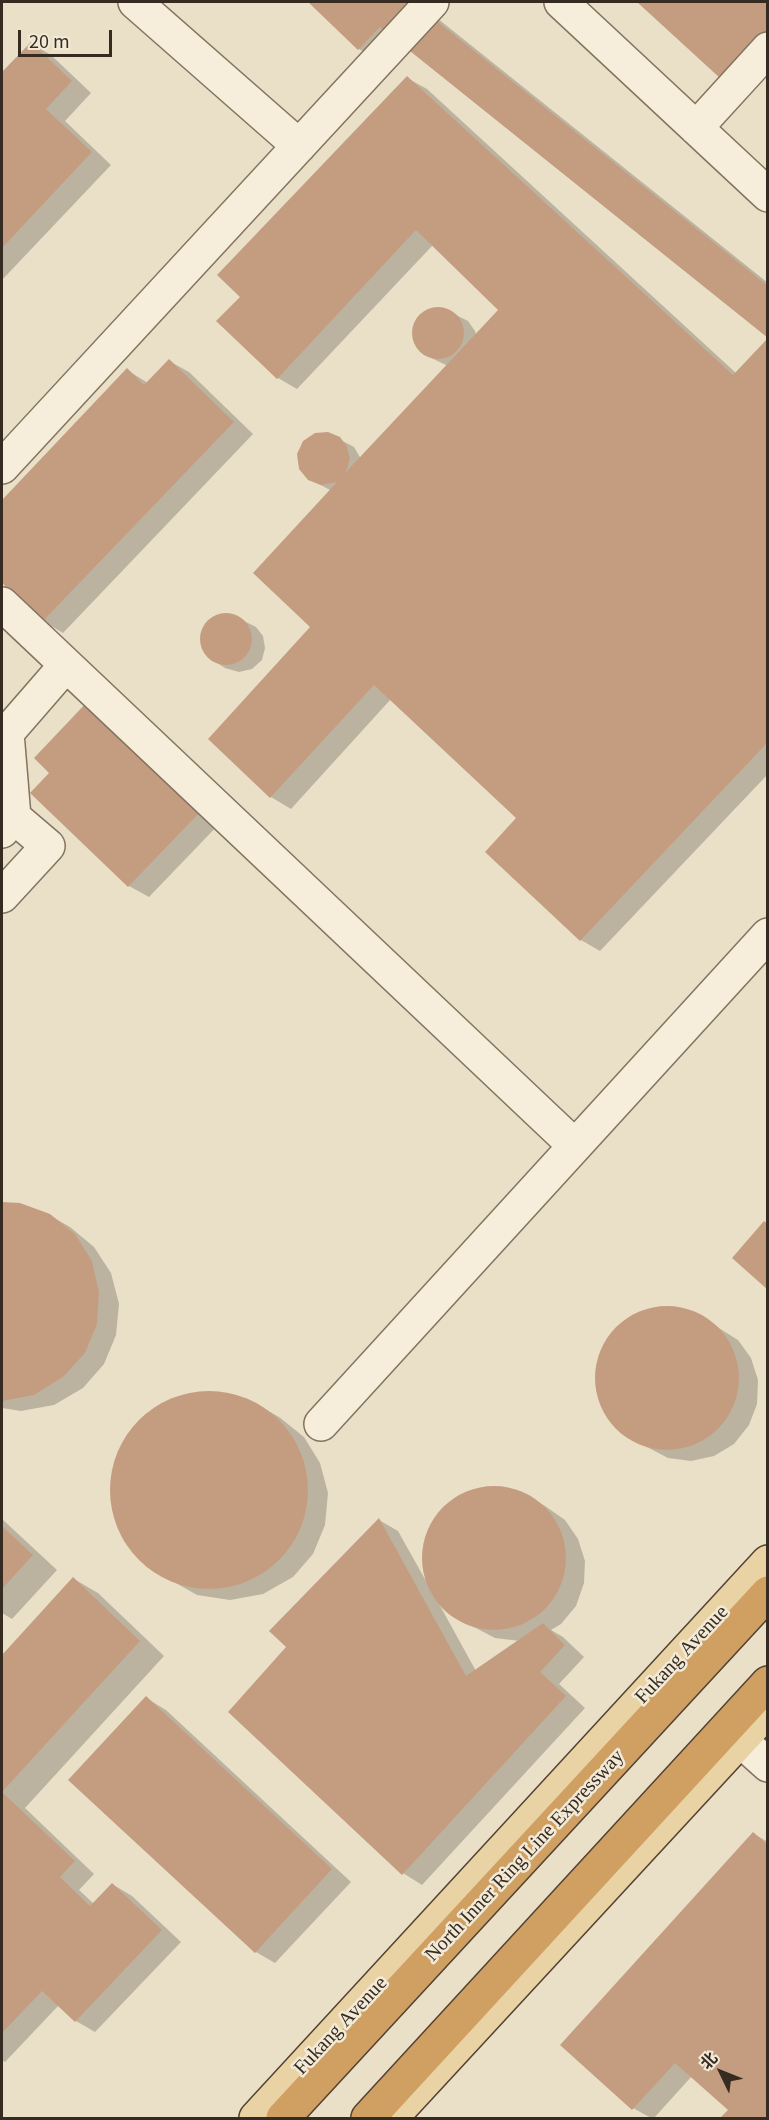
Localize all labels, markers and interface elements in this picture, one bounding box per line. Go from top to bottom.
scale bar [21,18,116,56]
text: 20 m [29,27,70,53]
street label: Fukang Avenue [625,1595,739,1715]
street label: North Inner Ring Line Expressway [410,1734,640,1978]
street label: Fukang Avenue [284,1966,398,2086]
north arrow [691,2042,751,2102]
text: 北 [694,2046,722,2074]

